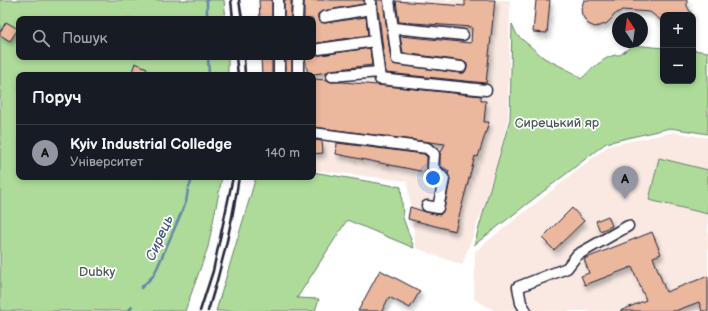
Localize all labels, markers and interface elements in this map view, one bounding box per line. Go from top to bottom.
north arrow [612,12,648,48]
map controls [660,12,696,84]
button: + [660,12,696,48]
search box [16,16,316,60]
icon: search [30,27,52,49]
text: Пошук [62,29,108,48]
button: − [660,48,696,84]
text: Поруч [32,88,82,108]
park label: Сирецький яр [515,115,600,131]
text: Kyiv Industrial Colledge [70,135,232,154]
text: A [41,145,49,161]
text: 140 m [265,145,300,161]
text: Університет [70,154,143,170]
pin: A [612,166,638,199]
your location [423,168,443,188]
water label: Сирець [142,213,177,264]
park label: Dubky [79,264,115,280]

